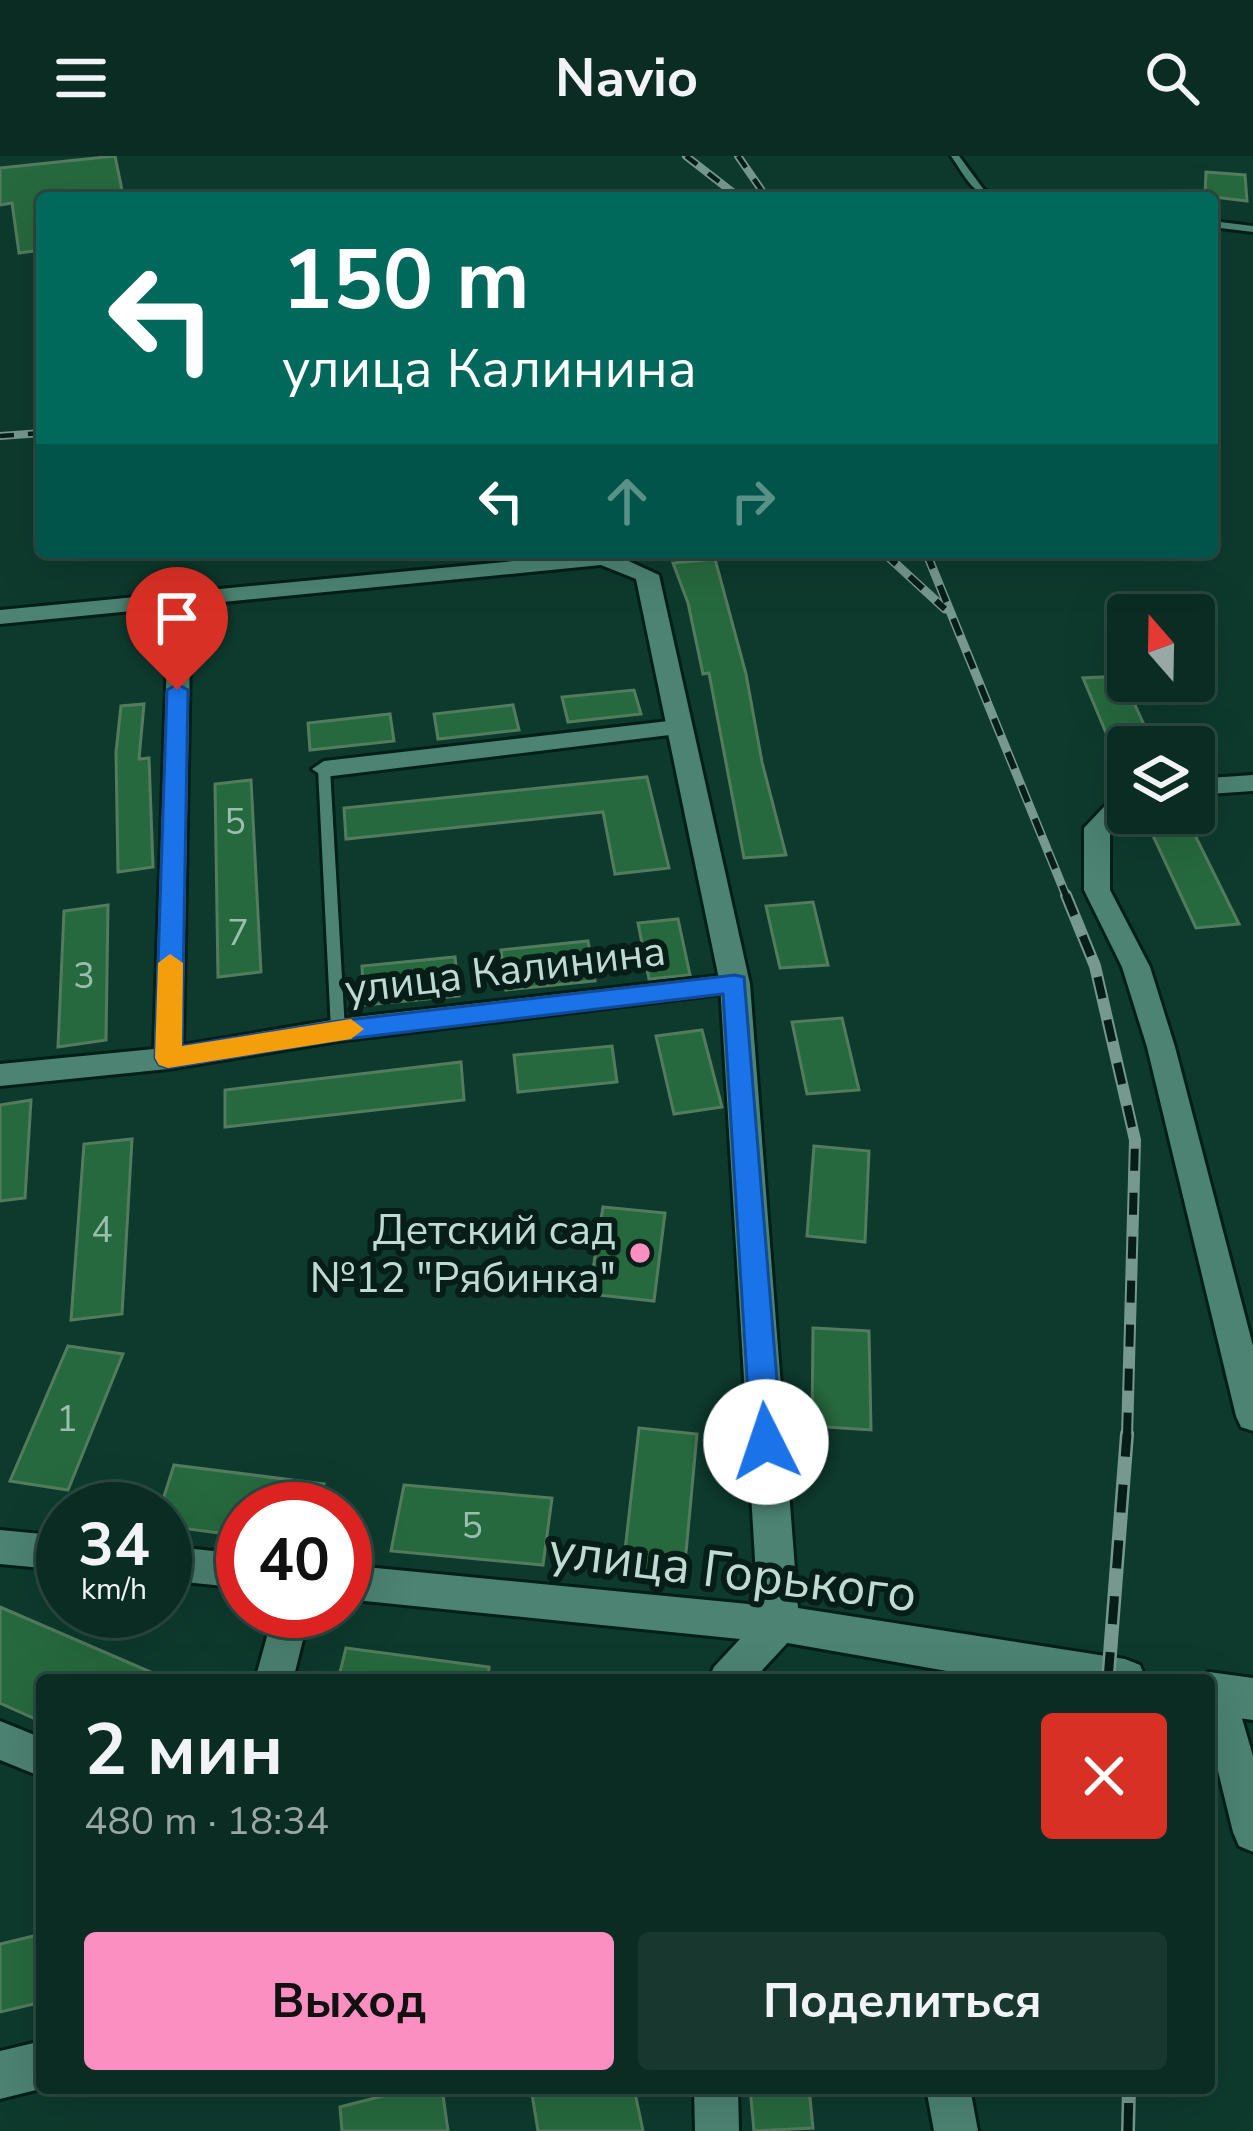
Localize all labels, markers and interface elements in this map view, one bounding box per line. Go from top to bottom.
text: Navio [555,41,698,115]
icon: menu [48,45,114,111]
icon: search [1139,45,1205,111]
text: 150 m [282,223,530,338]
icon: left [84,240,240,396]
text: улица Калинина [282,332,697,406]
icon: left [468,468,534,534]
icon: ahead [594,468,660,534]
icon: right [720,468,786,534]
pin [126,567,228,690]
icon: arrive [144,585,210,651]
north arrow [1107,594,1215,702]
map controls [1107,594,1215,834]
button: layers [1107,726,1215,834]
house number: 5 [224,798,246,847]
house number: 7 [227,909,249,958]
street label: улица Калинина [342,923,669,1018]
house number: 3 [73,952,95,1001]
place label: Детский сад №12 "Рябинка" [310,1202,616,1307]
house number: 4 [91,1206,113,1255]
marker: Детский сад №12 "Рябинка" [627,1240,653,1266]
position arrow [703,1379,829,1505]
house number: 1 [56,1395,78,1444]
speed limit sign: 40 [216,1482,372,1638]
house number: 5 [461,1502,483,1551]
text: 34 [78,1504,150,1586]
street label: улица Горького [545,1515,921,1629]
text: km/h [81,1569,147,1610]
text: 2 мин [84,1701,283,1799]
button: close [1041,1713,1167,1839]
text: 480 m · 18:34 [84,1795,329,1848]
button: Выход [84,1932,614,2070]
button: Поделиться [638,1932,1167,2070]

